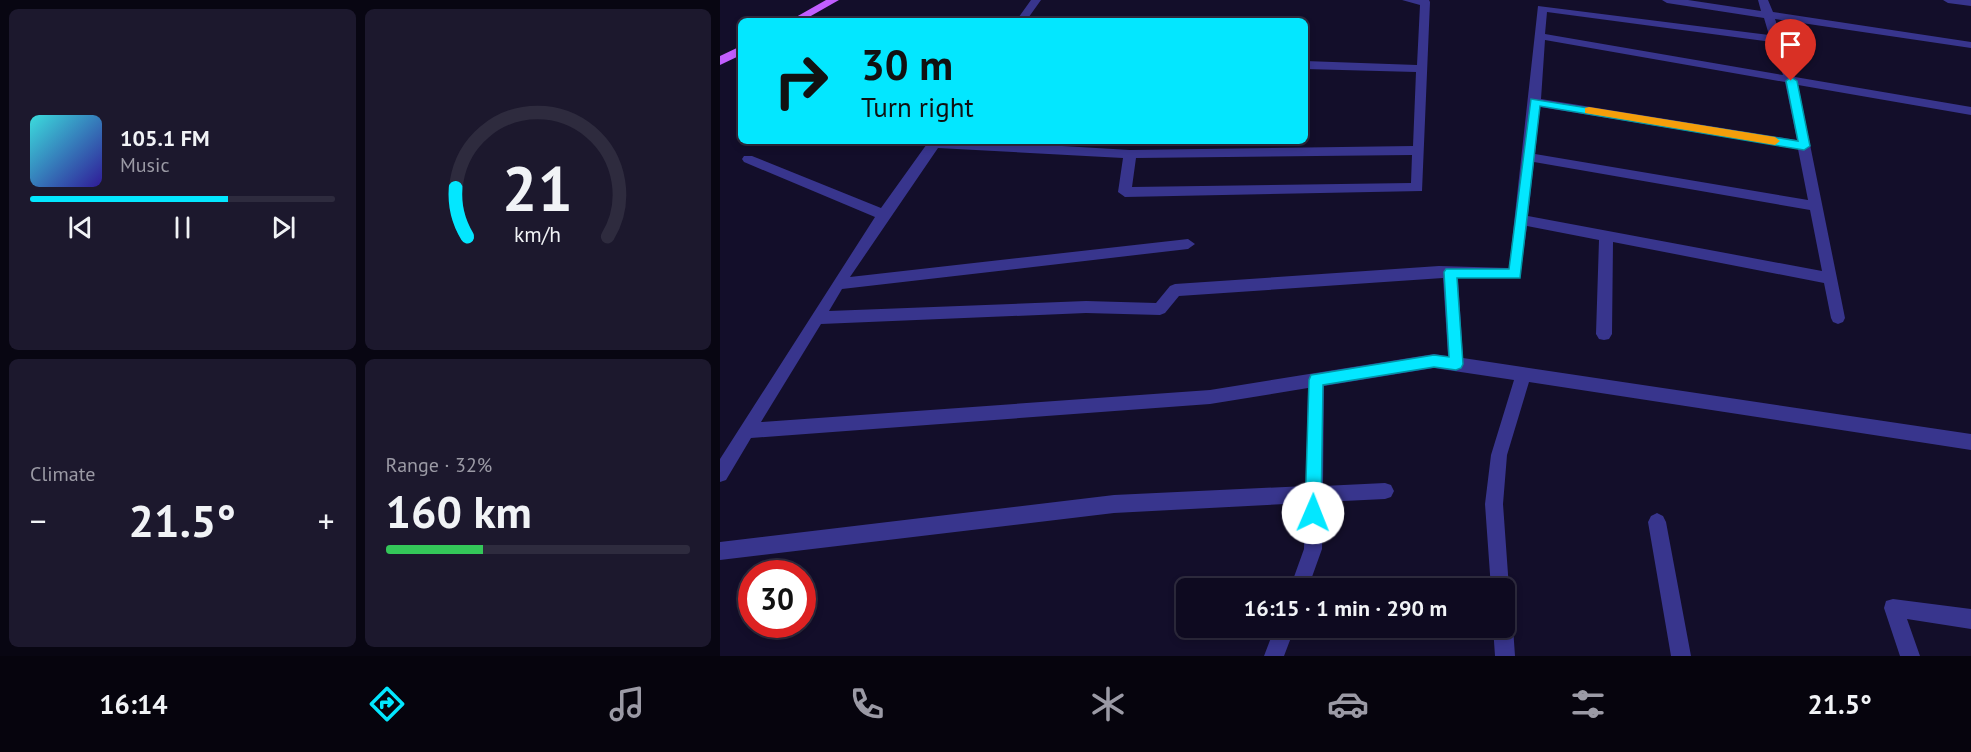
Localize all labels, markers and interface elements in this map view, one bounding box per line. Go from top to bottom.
pin [1765,19,1816,81]
icon: arrive [1774,28,1807,61]
text: 30 m [861,37,953,92]
icon: right [762,42,840,120]
text: Turn right [861,90,974,124]
text: 105.1 FM [120,124,210,152]
text: 21 [502,147,573,228]
text: Music [120,152,169,178]
icon: previous [64,211,97,244]
icon: pause [166,211,199,244]
icon: next [267,211,300,244]
text: km/h [514,220,561,248]
text: Range · 32% [386,452,492,478]
text: Climate [30,461,96,487]
position arrow [1281,481,1345,545]
text: 160 km [386,482,532,540]
text: 21.5° [129,491,236,549]
text: − [30,499,47,542]
text: + [318,499,335,542]
speed limit sign: 30 [738,560,816,638]
text: 16:15 · 1 min · 290 m [1244,594,1447,622]
icon: directions [366,683,408,725]
icon: music [606,683,648,725]
icon: phone [846,683,888,725]
icon: climate [1087,683,1129,725]
icon: car [1327,683,1369,725]
icon: filters [1567,683,1609,725]
text: 16:14 [99,687,168,721]
text: 21.5° [1807,687,1872,721]

